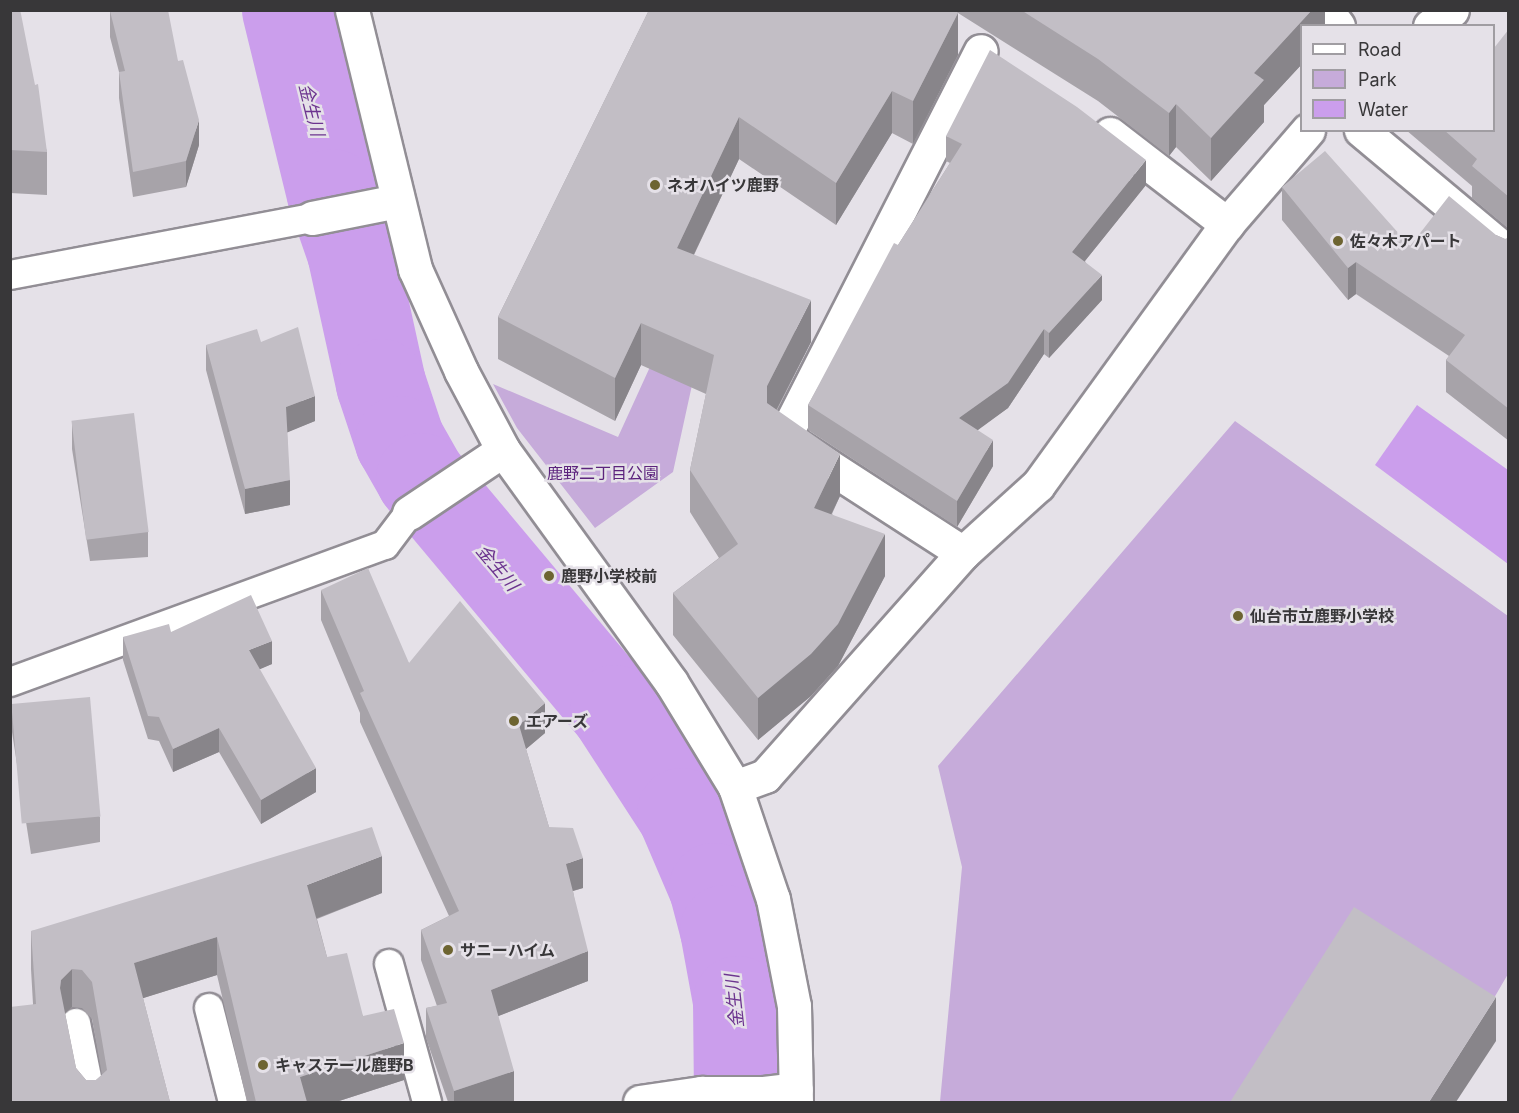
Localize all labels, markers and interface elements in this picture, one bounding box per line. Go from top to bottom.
legend [1300,24,1495,132]
text: Road [1358,39,1401,60]
text: Park [1358,69,1397,90]
water label: 金生川 [294,81,328,139]
text: Water [1358,99,1408,120]
place label: ネオハイツ鹿野 [667,175,779,195]
marker: ネオハイツ鹿野 [648,178,662,192]
place label: 佐々木アパート [1350,231,1462,251]
marker: 佐々木アパート [1331,234,1345,248]
park label: 鹿野二丁目公園 [547,463,659,483]
water label: 金生川 [471,540,523,596]
place label: 鹿野小学校前 [561,566,657,586]
marker: 鹿野小学校前 [542,569,556,583]
place label: 仙台市立鹿野小学校 [1250,606,1394,626]
marker: 仙台市立鹿野小学校 [1231,609,1245,623]
place label: エアーズ [526,711,589,731]
marker: エアーズ [507,714,521,728]
place label: サニーハイム [460,940,556,960]
marker: サニーハイム [441,943,455,957]
water label: 金生川 [721,973,749,1029]
place label: キャステール鹿野B [275,1055,414,1075]
marker: キャステール鹿野B [256,1058,270,1072]

